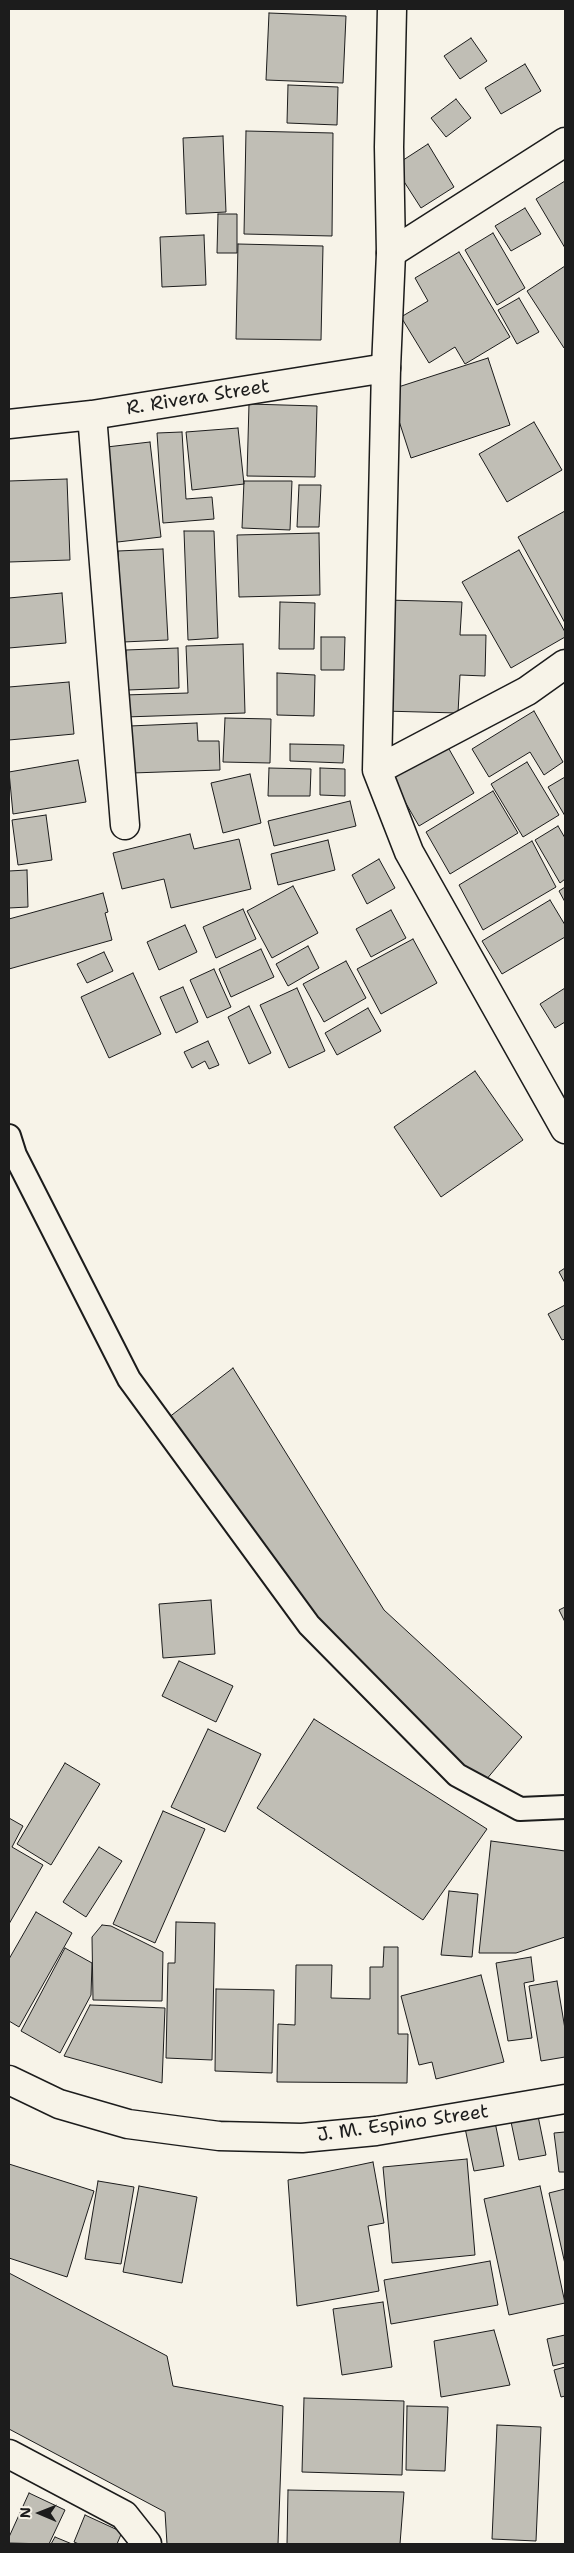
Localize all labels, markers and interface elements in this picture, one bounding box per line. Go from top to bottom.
street label: R. Rivera Street [125,375,271,421]
street label: J. M. Espino Street [316,2101,490,2147]
north arrow [15,2488,65,2538]
text: N [16,2507,34,2518]

